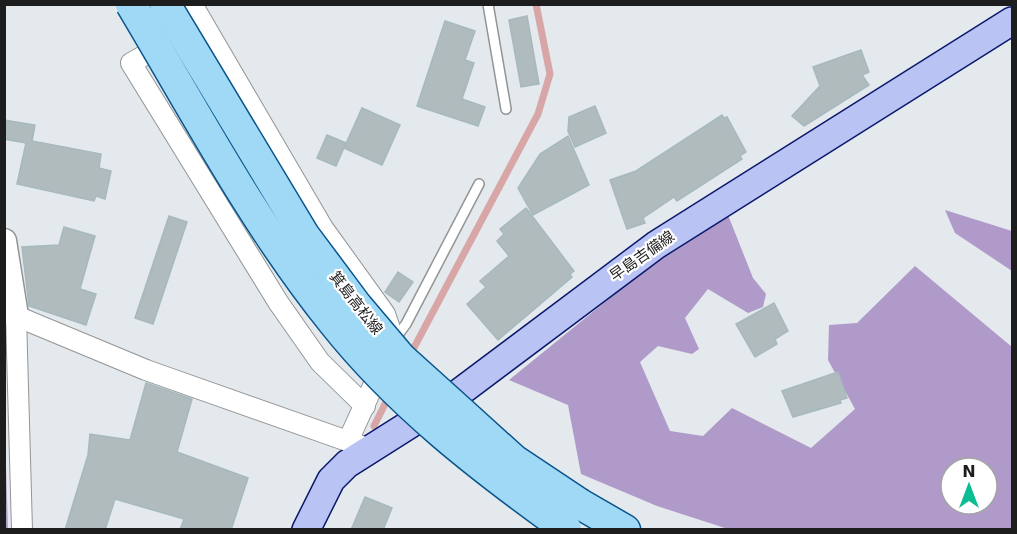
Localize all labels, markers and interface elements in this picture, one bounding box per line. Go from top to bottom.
street label: 早島吉備線 [606,227,678,285]
street label: 箕島高松線 [326,268,386,338]
north arrow [939,456,999,516]
text: N [962,462,976,481]

